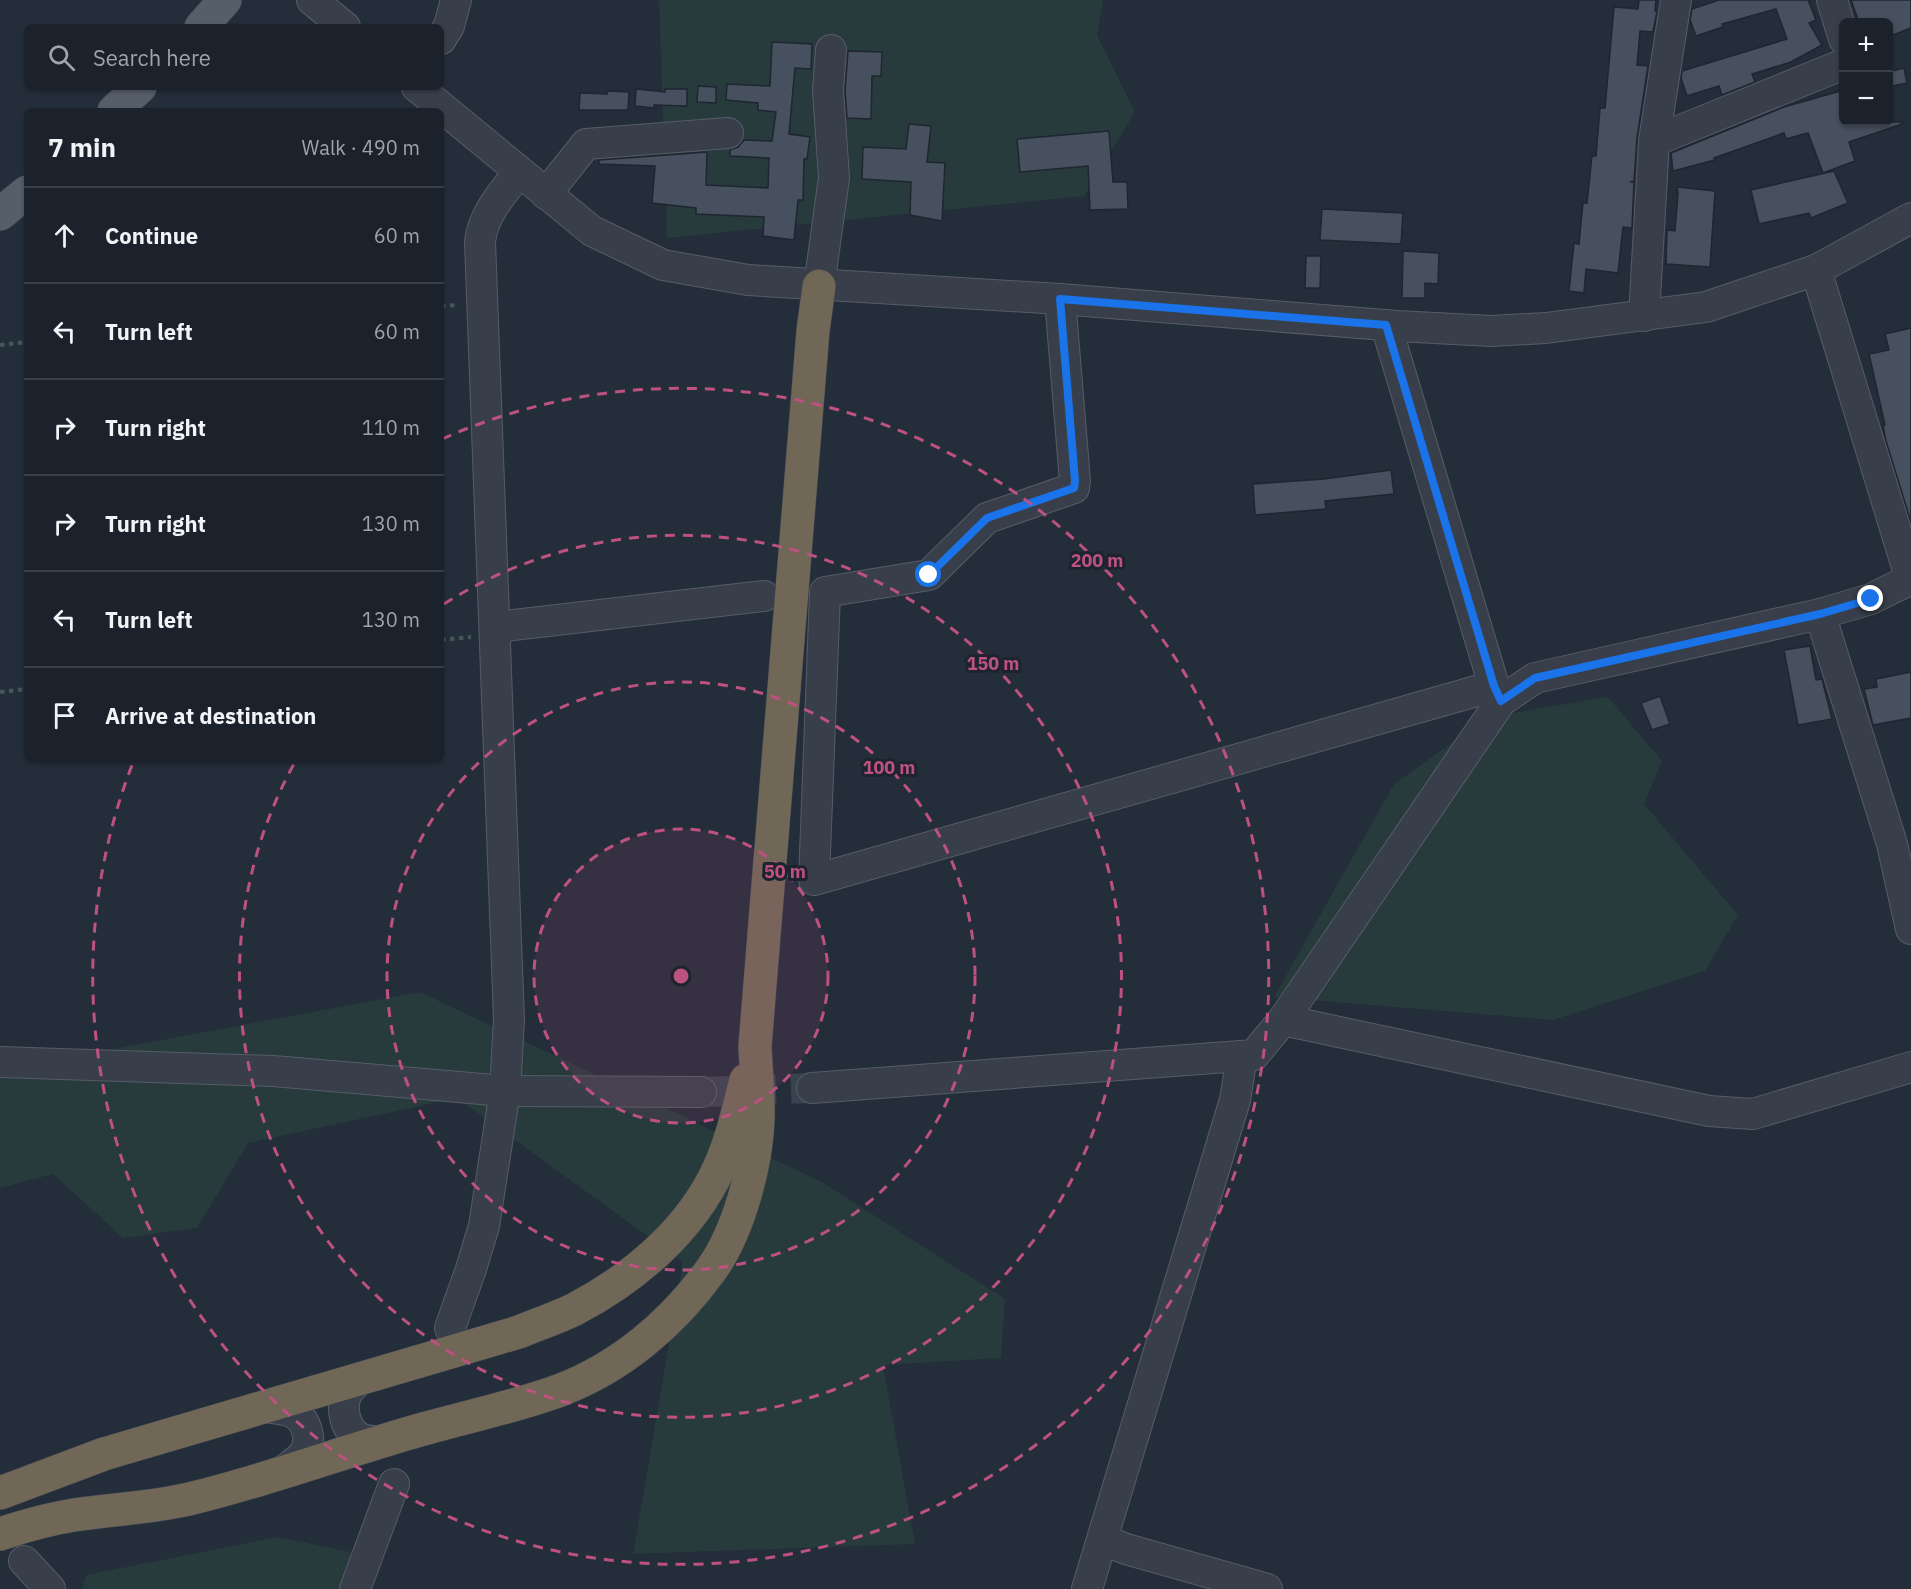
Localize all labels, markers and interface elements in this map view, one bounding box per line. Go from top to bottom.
map controls [1839,18,1893,126]
button: + [1839,18,1893,72]
search box [24,24,444,90]
icon: search [45,41,78,74]
text: Search here [93,43,211,72]
button: − [1839,72,1893,126]
text: 7 min [48,130,116,164]
text: Walk · 490 m [302,134,420,161]
icon: ahead [48,219,81,252]
text: Continue [105,221,198,250]
text: 60 m [374,222,420,249]
icon: left [48,315,81,348]
text: Turn left [105,317,193,346]
text: 60 m [374,318,420,345]
icon: right [48,411,81,444]
text: Turn right [105,413,206,442]
text: 110 m [362,414,420,441]
icon: right [48,507,81,540]
text: Turn right [105,509,206,538]
text: 130 m [362,510,420,537]
text: 200 m [1071,549,1123,572]
route start [915,561,941,587]
route end [1857,585,1883,611]
icon: left [48,603,81,636]
text: Turn left [105,605,193,634]
text: 130 m [362,606,420,633]
text: 150 m [967,652,1019,675]
icon: arrive [48,699,81,732]
text: Arrive at destination [105,701,316,730]
text: 100 m [863,756,915,779]
text: 50 m [764,860,806,883]
centre of rings [671,966,691,986]

